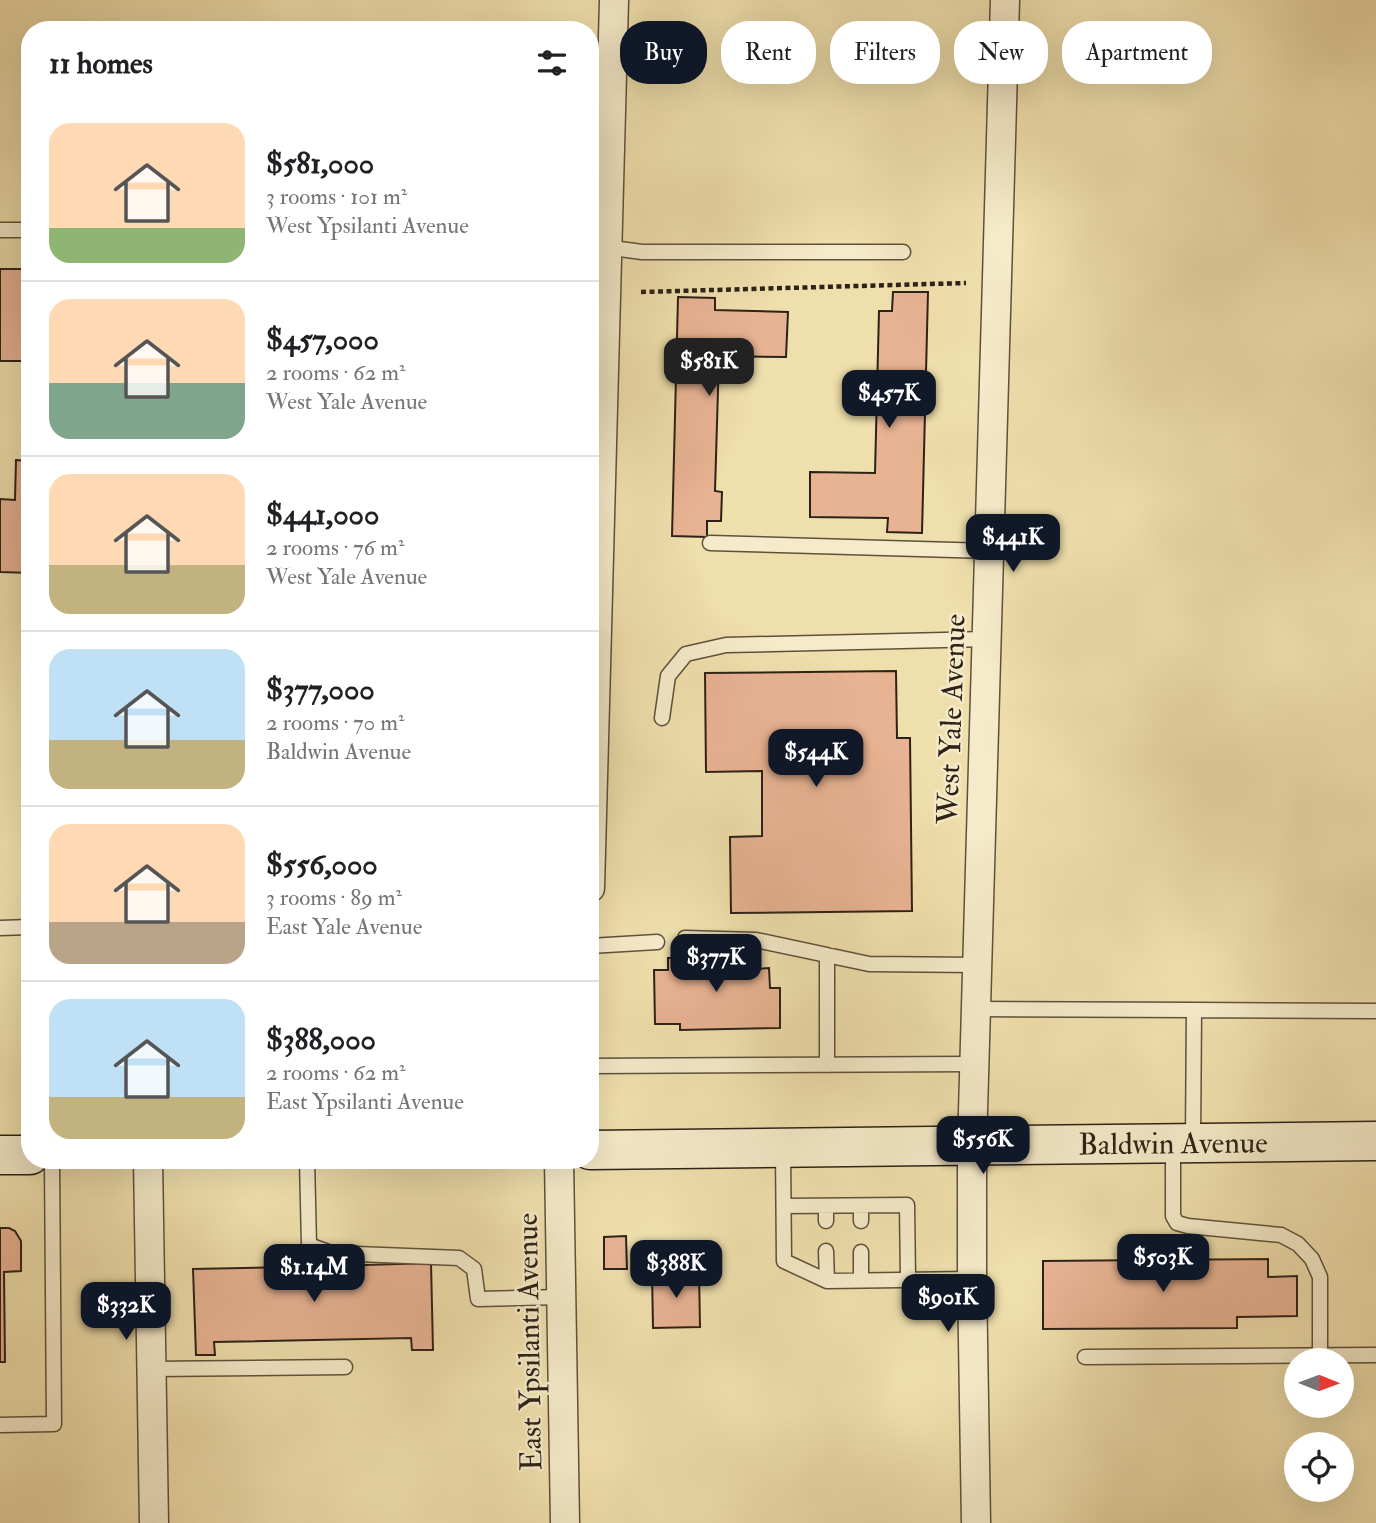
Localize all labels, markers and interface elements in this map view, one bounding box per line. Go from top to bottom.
chip: Buy [620,21,707,84]
chip: Rent [721,21,816,84]
chip: Filters [830,21,940,84]
chip: New [954,21,1048,84]
chip: Apartment [1062,21,1212,84]
icon: filters [533,44,571,82]
text: 11 homes [49,45,153,82]
text: $581,000 [266,145,374,182]
icon: home [105,151,189,235]
text: 3 rooms · 101 m² [266,182,407,211]
text: West Ypsilanti Avenue [266,211,469,240]
text: $457,000 [266,321,379,358]
icon: home [105,327,189,411]
pin: $581K [660,338,758,398]
text: $581K [680,346,738,375]
text: 2 rooms · 62 m² [266,358,405,387]
pin: $457K [840,370,938,430]
text: $457K [858,378,920,407]
text: West Yale Avenue [266,387,427,416]
text: $441,000 [266,496,379,533]
icon: home [105,502,189,586]
pin: $441K [964,514,1062,574]
text: $441K [982,522,1044,551]
text: 2 rooms · 76 m² [266,533,404,562]
text: West Yale Avenue [266,562,427,591]
street label: West Yale Avenue [929,613,974,826]
text: $377,000 [266,671,375,708]
icon: home [105,677,189,761]
text: 2 rooms · 70 m² [266,708,405,737]
pin: $544K [767,730,865,789]
text: Baldwin Avenue [266,737,411,766]
text: $544K [784,737,848,766]
text: $556,000 [266,846,378,883]
icon: home [105,852,189,936]
text: 3 rooms · 89 m² [266,883,402,912]
text: East Yale Avenue [266,912,422,941]
pin: $377K [667,934,765,994]
text: $377K [686,942,746,971]
text: $388,000 [266,1021,376,1058]
icon: home [105,1027,189,1111]
text: 2 rooms · 62 m² [266,1058,405,1087]
text: East Ypsilanti Avenue [266,1087,464,1116]
pin: $556K [934,1116,1032,1176]
text: $556K [953,1124,1013,1153]
street label: Baldwin Avenue [1078,1124,1268,1163]
street label: East Ypsilanti Avenue [509,1213,550,1471]
pin: $503K [1114,1234,1212,1294]
pin: $388K [627,1240,725,1300]
text: $503K [1133,1242,1193,1271]
pin: $1.14M [257,1244,371,1304]
text: $388K [646,1248,706,1277]
text: $1.14M [280,1252,348,1281]
pin: $901K [899,1274,997,1334]
pin: $332K [77,1282,175,1342]
text: $901K [918,1282,978,1311]
text: $332K [97,1290,155,1319]
north arrow [1284,1348,1354,1418]
map controls [1284,1348,1354,1502]
button: locate [1284,1432,1354,1502]

